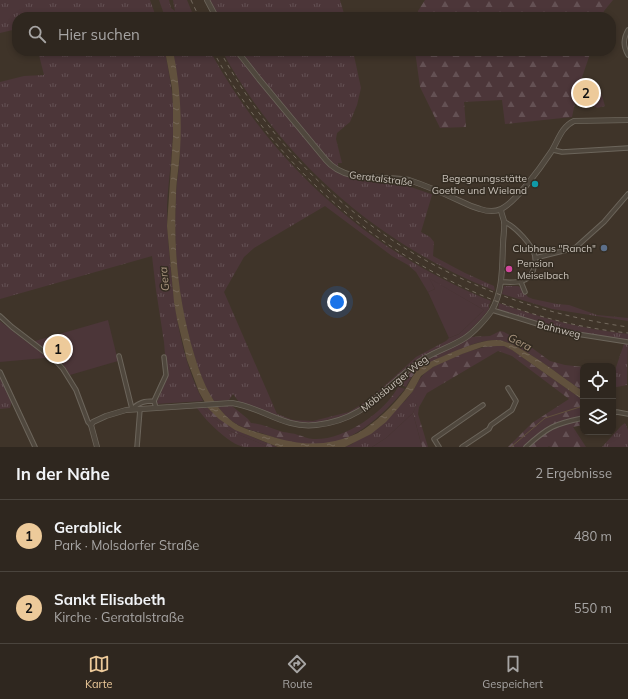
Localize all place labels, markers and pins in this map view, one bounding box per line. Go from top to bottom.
pin: 2 [573,78,599,108]
place label: Begegnungsstätte Goethe und Wieland [432,172,527,197]
marker: Begegnungsstätte Goethe und Wieland [530,179,540,189]
place label: Clubhaus "Ranch" [512,242,596,255]
marker: Clubhaus "Ranch" [599,243,609,253]
place label: Pension Meiselbach [517,257,569,282]
marker: Pension Meiselbach [504,264,514,274]
pin: 1 [45,334,71,364]

